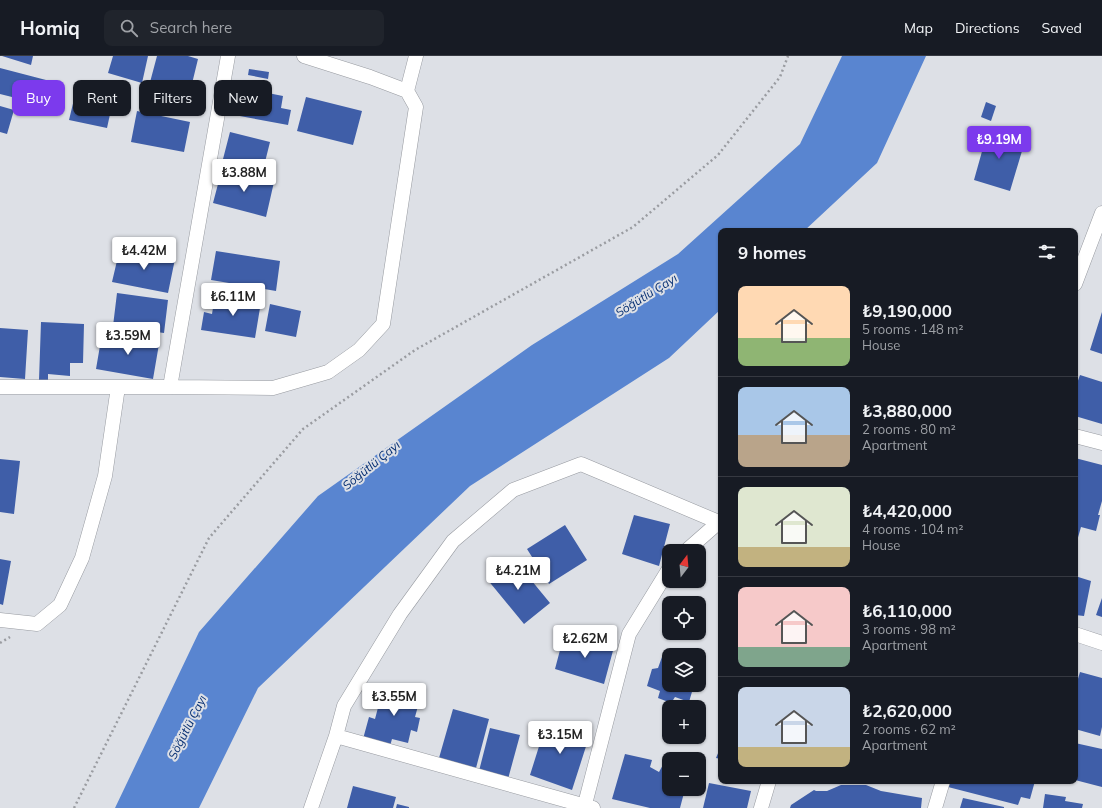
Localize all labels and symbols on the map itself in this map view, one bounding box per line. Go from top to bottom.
pin: ₺9.19M [966,126,1032,160]
pin: ₺3.88M [211,159,277,193]
pin: ₺4.42M [111,237,177,271]
water label: Söğütlü Çayı [612,270,680,320]
pin: ₺6.11M [200,283,266,317]
pin: ₺3.59M [95,322,161,356]
water label: Söğütlü Çayı [339,437,403,493]
north arrow [662,544,706,588]
pin: ₺4.21M [485,557,551,591]
pin: ₺2.62M [552,625,618,659]
pin: ₺3.55M [361,683,427,717]
water label: Söğütlü Çayı [164,692,210,762]
pin: ₺3.15M [527,721,593,755]

